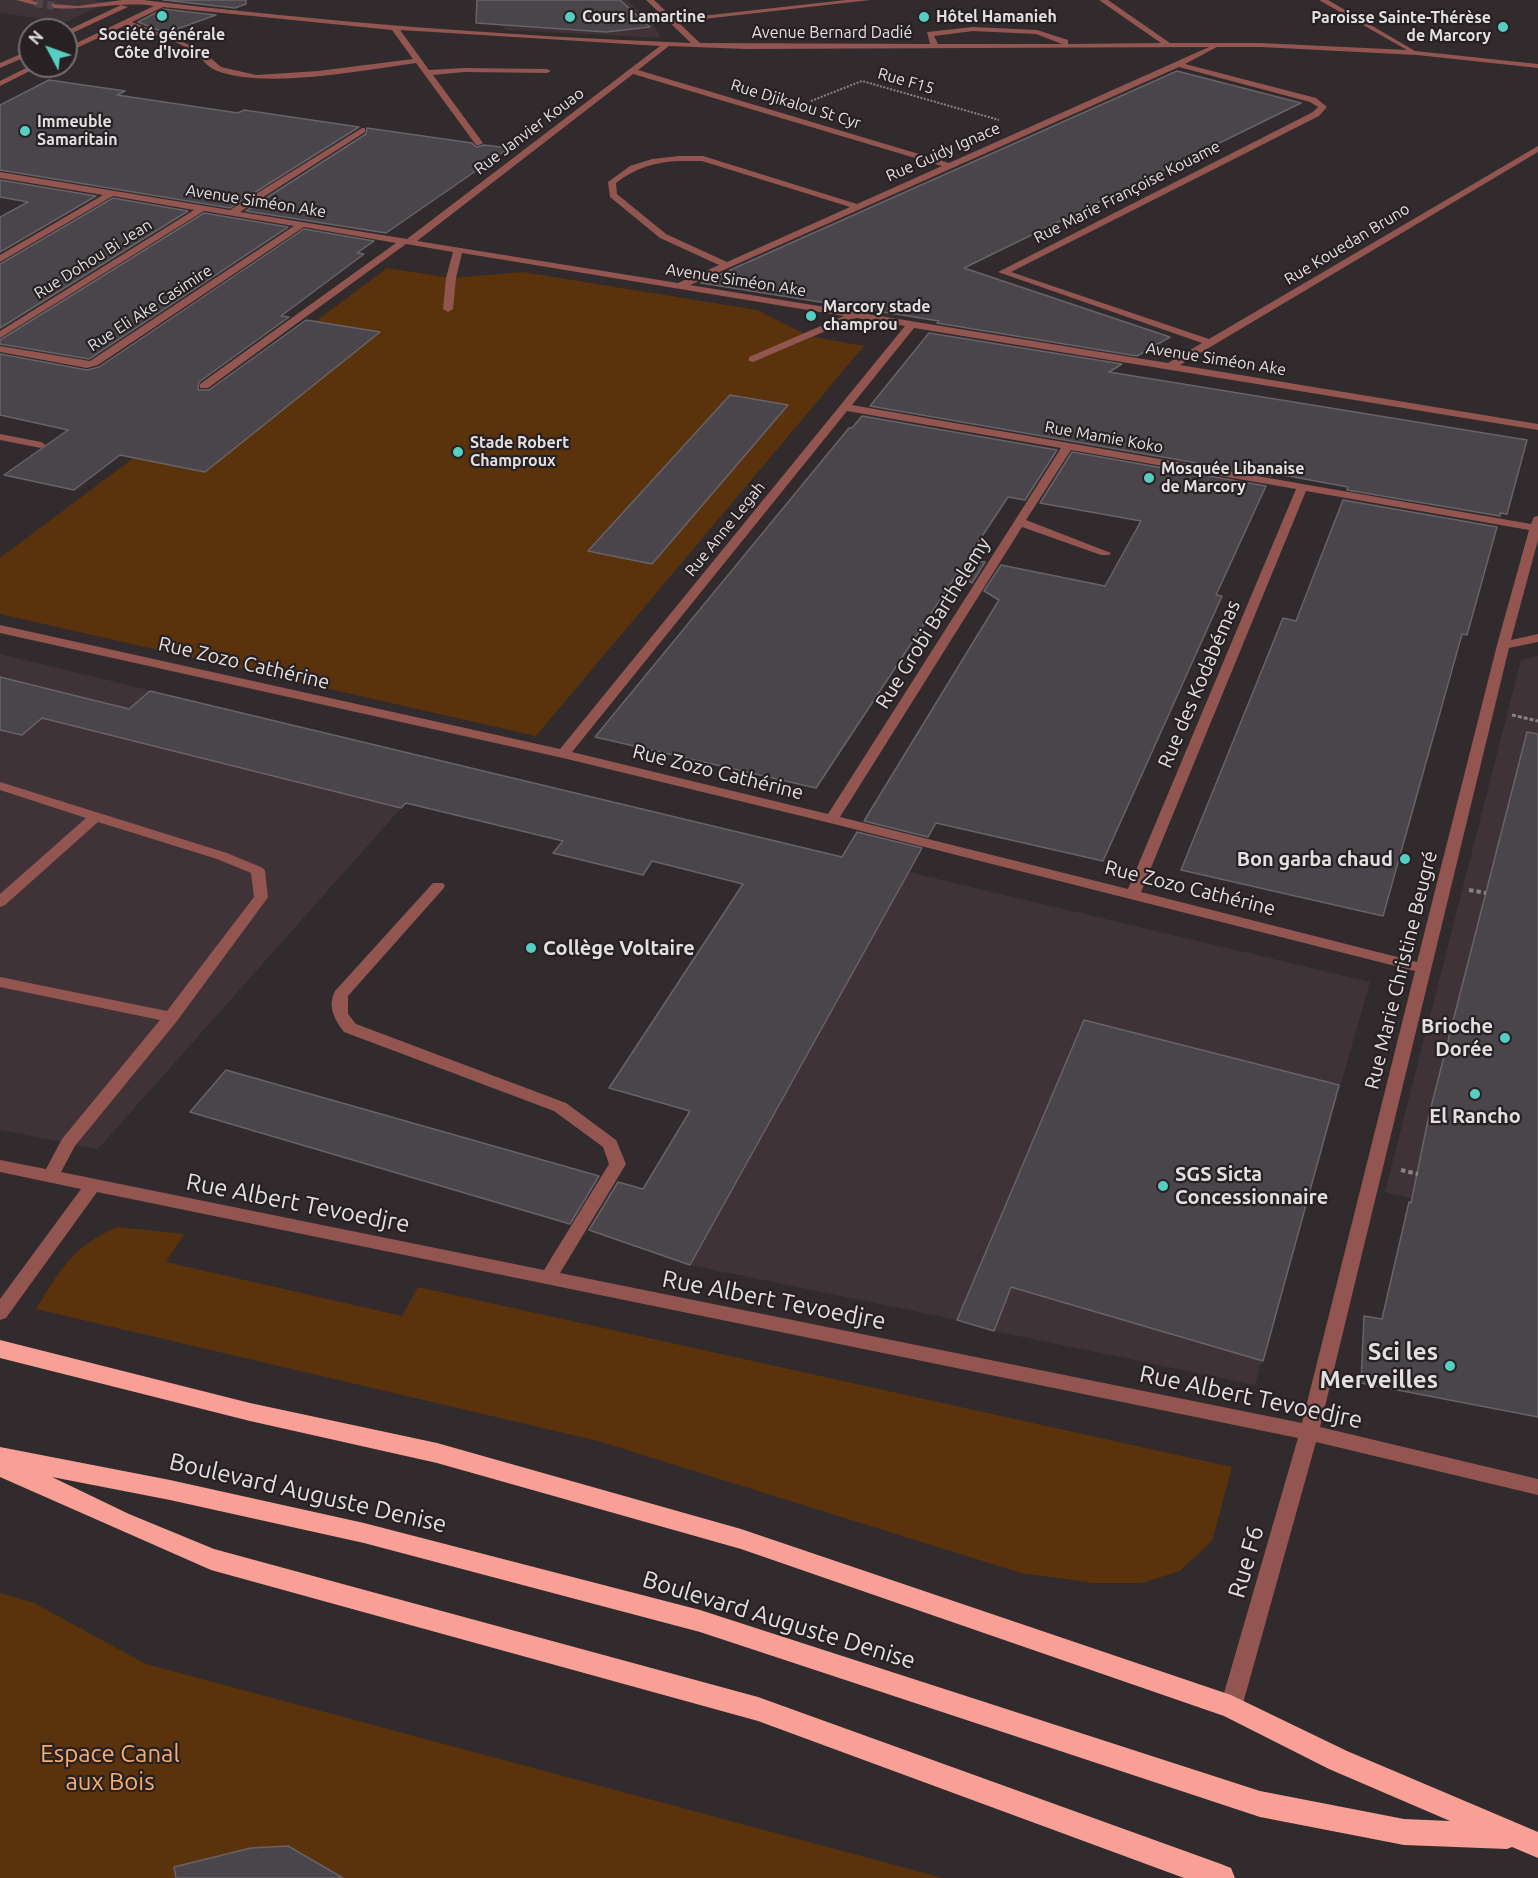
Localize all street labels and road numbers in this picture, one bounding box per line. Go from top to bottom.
street label: Avenue Bernard Dadié [752,23,912,43]
street label: Rue F15 [875,64,937,98]
street label: Rue Djikalou St Cyr [729,75,863,133]
street label: Rue Janvier Kouao [470,83,588,179]
street label: Rue Guidy Ignace [883,118,1003,186]
street label: Rue Marie Françoise Kouame [1031,137,1223,247]
street label: Avenue Siméon Ake [185,180,327,222]
street label: Rue Kouedan Bruno [1281,199,1413,289]
street label: Rue Dohou Bi Jean [31,215,155,303]
street label: Avenue Siméon Ake [665,259,807,301]
street label: Rue Eli Ake Casimire [84,261,216,355]
street label: Avenue Siméon Ake [1145,338,1287,380]
street label: Rue Mamie Koko [1043,417,1165,457]
street label: Rue Anne Legah [681,478,769,580]
street label: Rue Grobi Barthelemy [871,533,995,713]
street label: Rue des Kodabémas [1153,596,1245,772]
street label: Rue Zozo Cathérine [156,632,332,694]
street label: Rue Zozo Cathérine [630,739,806,805]
street label: Rue Marie Christine Beugré [1360,848,1442,1092]
street label: Rue Zozo Cathérine [1102,855,1278,921]
street label: Rue Albert Tevoedjre [184,1167,412,1239]
street label: Rue Albert Tevoedjre [660,1264,888,1336]
street label: Rue Albert Tevoedjre [1137,1359,1365,1435]
street label: Boulevard Auguste Denise [166,1447,450,1539]
street label: Rue F6 [1222,1523,1270,1601]
street label: Boulevard Auguste Denise [639,1565,919,1675]

